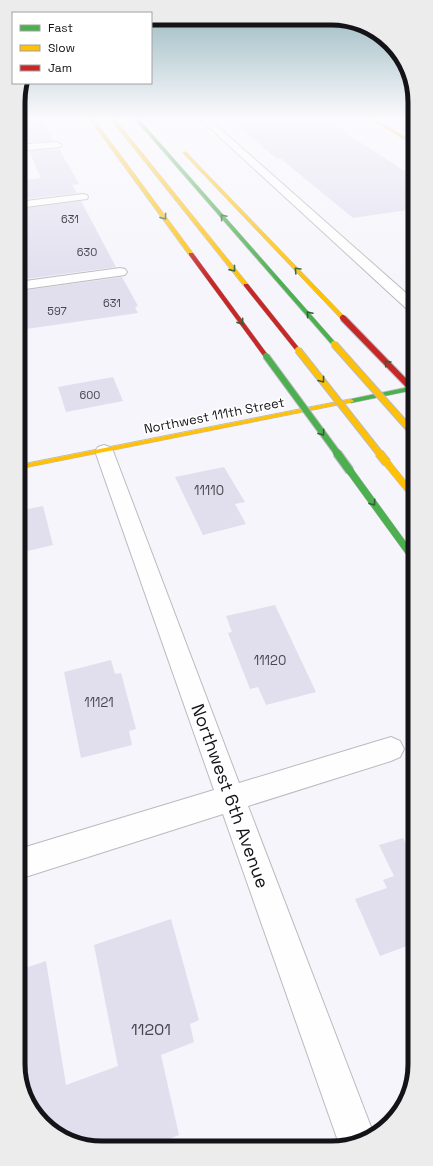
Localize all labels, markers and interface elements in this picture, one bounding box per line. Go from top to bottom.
legend [12,12,152,84]
text: Fast [48,20,73,36]
text: Slow [48,40,75,56]
text: Jam [48,60,72,76]
house number: 631 [61,212,79,226]
one-way arrow [159,212,166,219]
one-way arrow [220,214,227,221]
house number: 630 [77,245,97,259]
one-way arrow [228,264,235,271]
one-way arrow [294,267,302,275]
house number: 631 [103,296,121,310]
house number: 597 [47,304,67,318]
one-way arrow [306,312,313,319]
one-way arrow [236,317,243,324]
one-way arrow [384,360,392,368]
one-way arrow [317,376,324,383]
house number: 600 [80,388,100,402]
street label: Northwest 111th Street [142,394,286,437]
one-way arrow [317,428,324,435]
house number: 11110 [194,482,224,499]
one-way arrow [368,499,376,506]
house number: 11120 [254,652,286,669]
house number: 11121 [84,694,114,711]
street label: Northwest 6th Avenue [186,701,275,891]
house number: 11201 [131,1019,171,1040]

